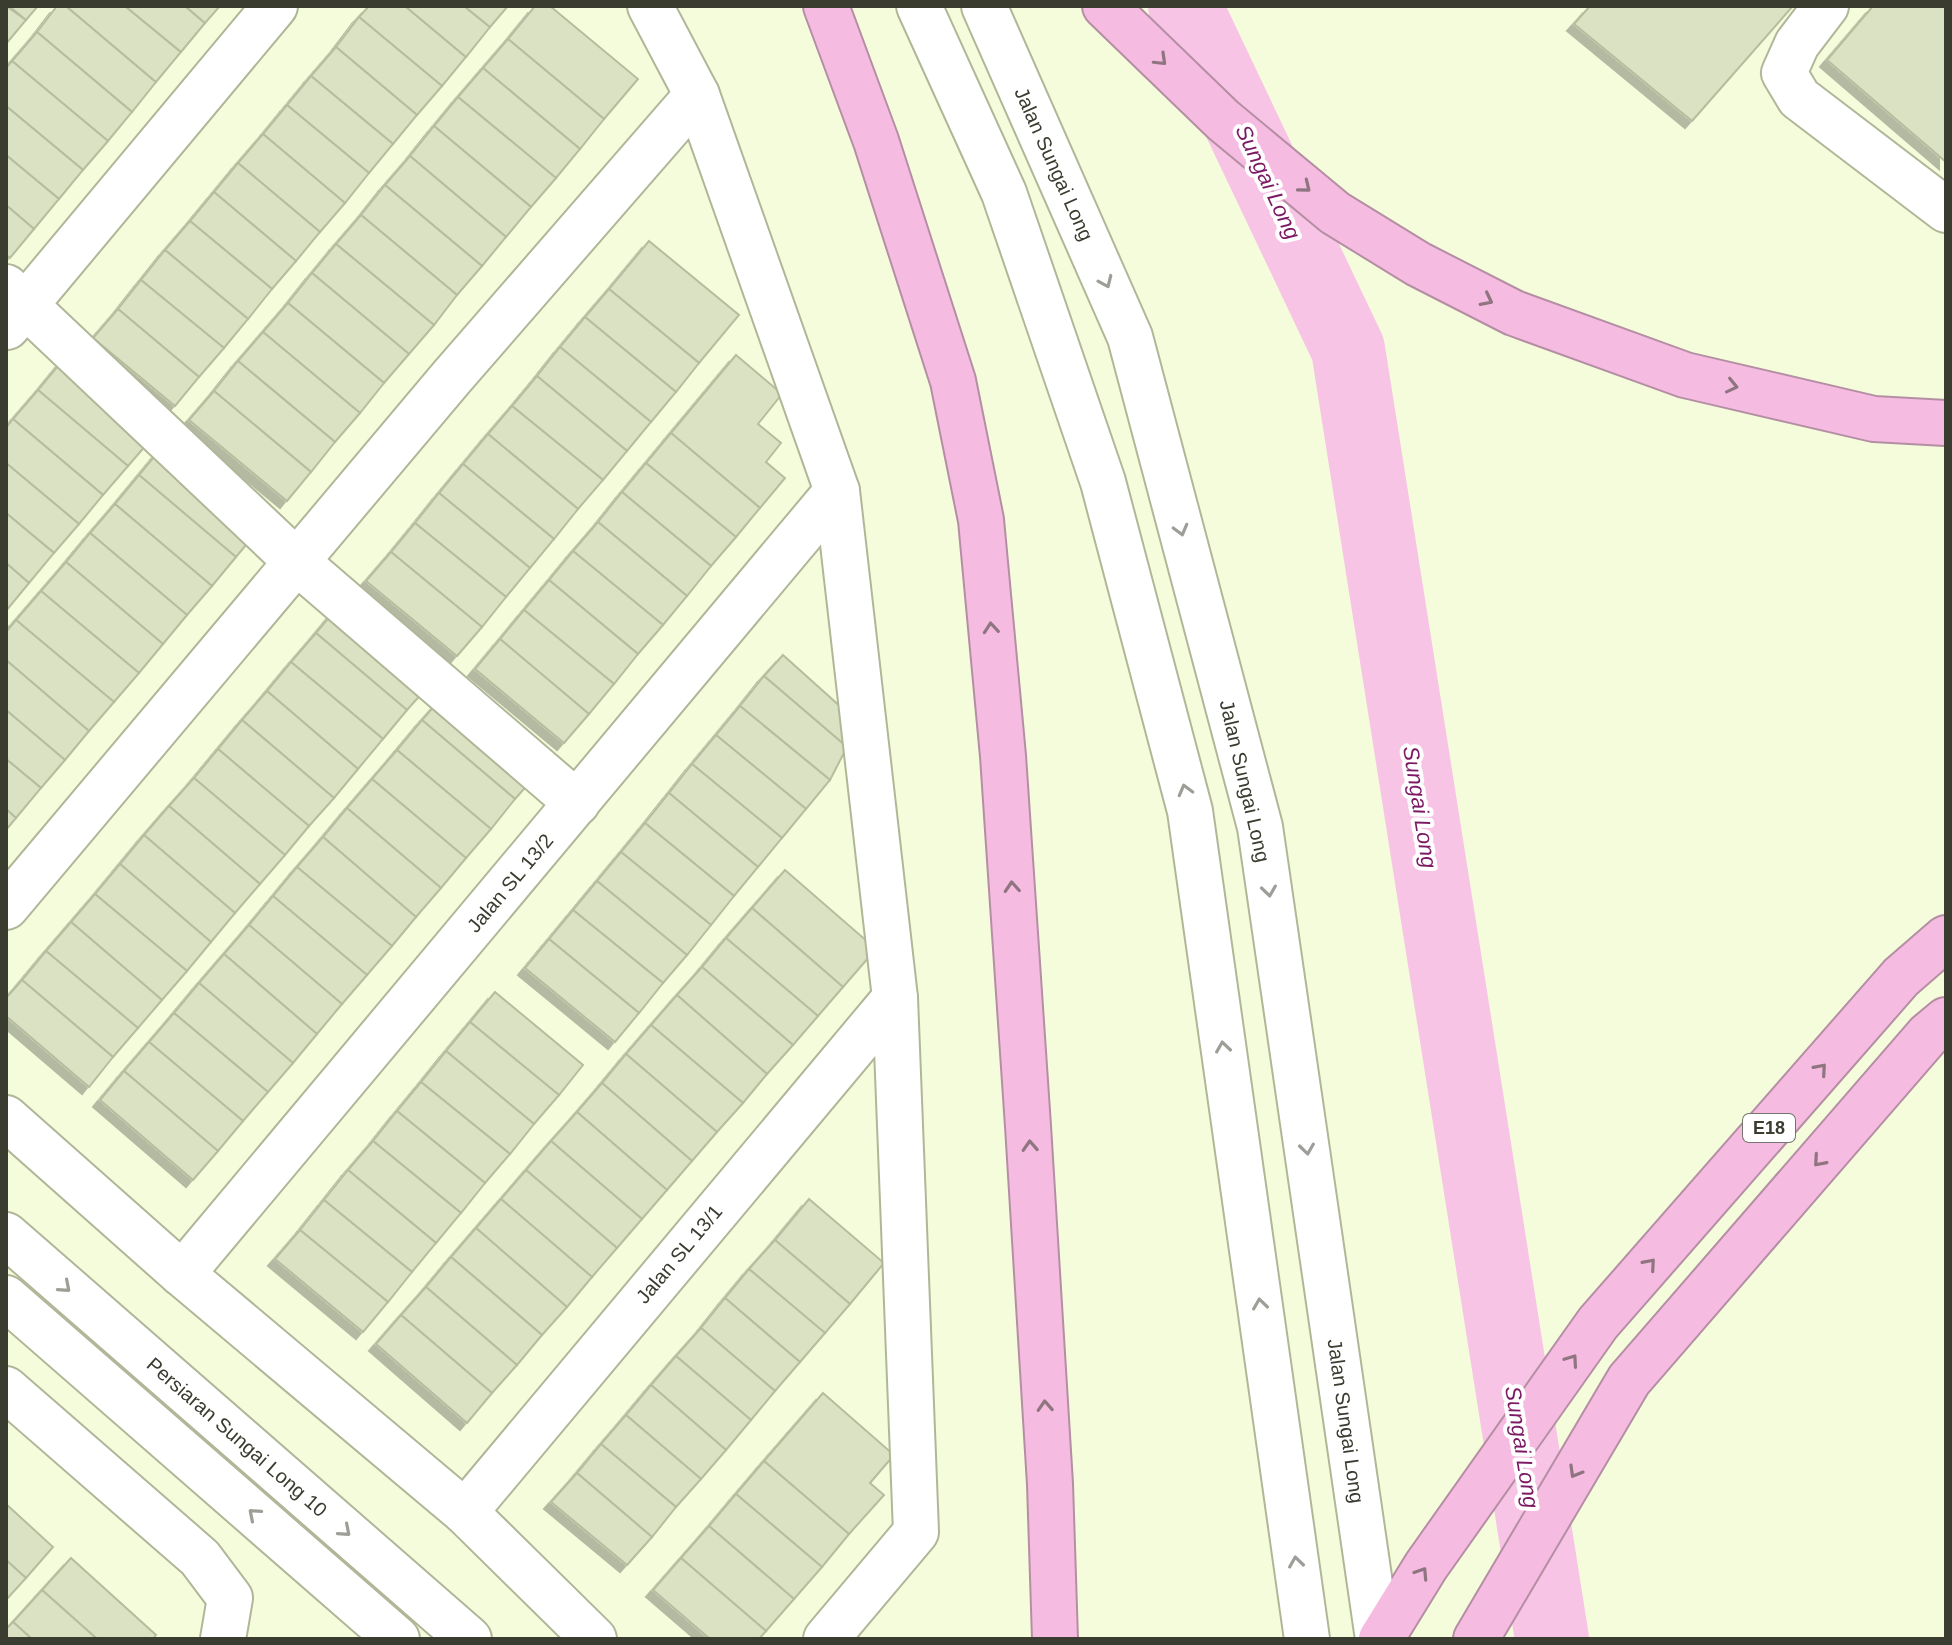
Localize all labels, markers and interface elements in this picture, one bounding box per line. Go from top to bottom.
one-way arrow [1152,51,1166,65]
street label: Jalan Sungai Long [1010,84,1098,244]
water label: Sungai Long [1231,121,1306,244]
one-way arrow [1296,177,1310,192]
one-way arrow [1096,274,1112,288]
one-way arrow [1479,290,1494,305]
one-way arrow [1725,377,1738,394]
one-way arrow [1172,523,1189,537]
one-way arrow [983,621,1000,634]
street label: Jalan Sungai Long [1216,698,1274,864]
water label: Sungai Long [1398,744,1442,871]
one-way arrow [1177,783,1194,797]
street label: Jalan SL 13/2 [462,829,558,937]
one-way arrow [1004,880,1021,893]
one-way arrow [1260,885,1277,898]
one-way arrow [1215,1040,1232,1054]
one-way arrow [1811,1063,1826,1078]
road number: E18 [1743,1114,1795,1142]
one-way arrow [1021,1139,1038,1152]
one-way arrow [1298,1142,1315,1156]
one-way arrow [1814,1152,1829,1166]
street label: Jalan SL 13/1 [631,1200,727,1308]
one-way arrow [1640,1259,1655,1274]
one-way arrow [55,1277,70,1291]
one-way arrow [1252,1297,1269,1311]
street label: Jalan Sungai Long [1324,1337,1368,1505]
street label: Persiaran Sungai Long 10 [143,1353,331,1521]
one-way arrow [1562,1355,1577,1369]
water label: Sungai Long [1500,1384,1544,1511]
one-way arrow [1037,1399,1054,1412]
one-way arrow [1570,1463,1585,1478]
one-way arrow [248,1509,263,1524]
one-way arrow [335,1522,350,1536]
one-way arrow [1288,1555,1305,1569]
one-way arrow [1412,1567,1427,1582]

